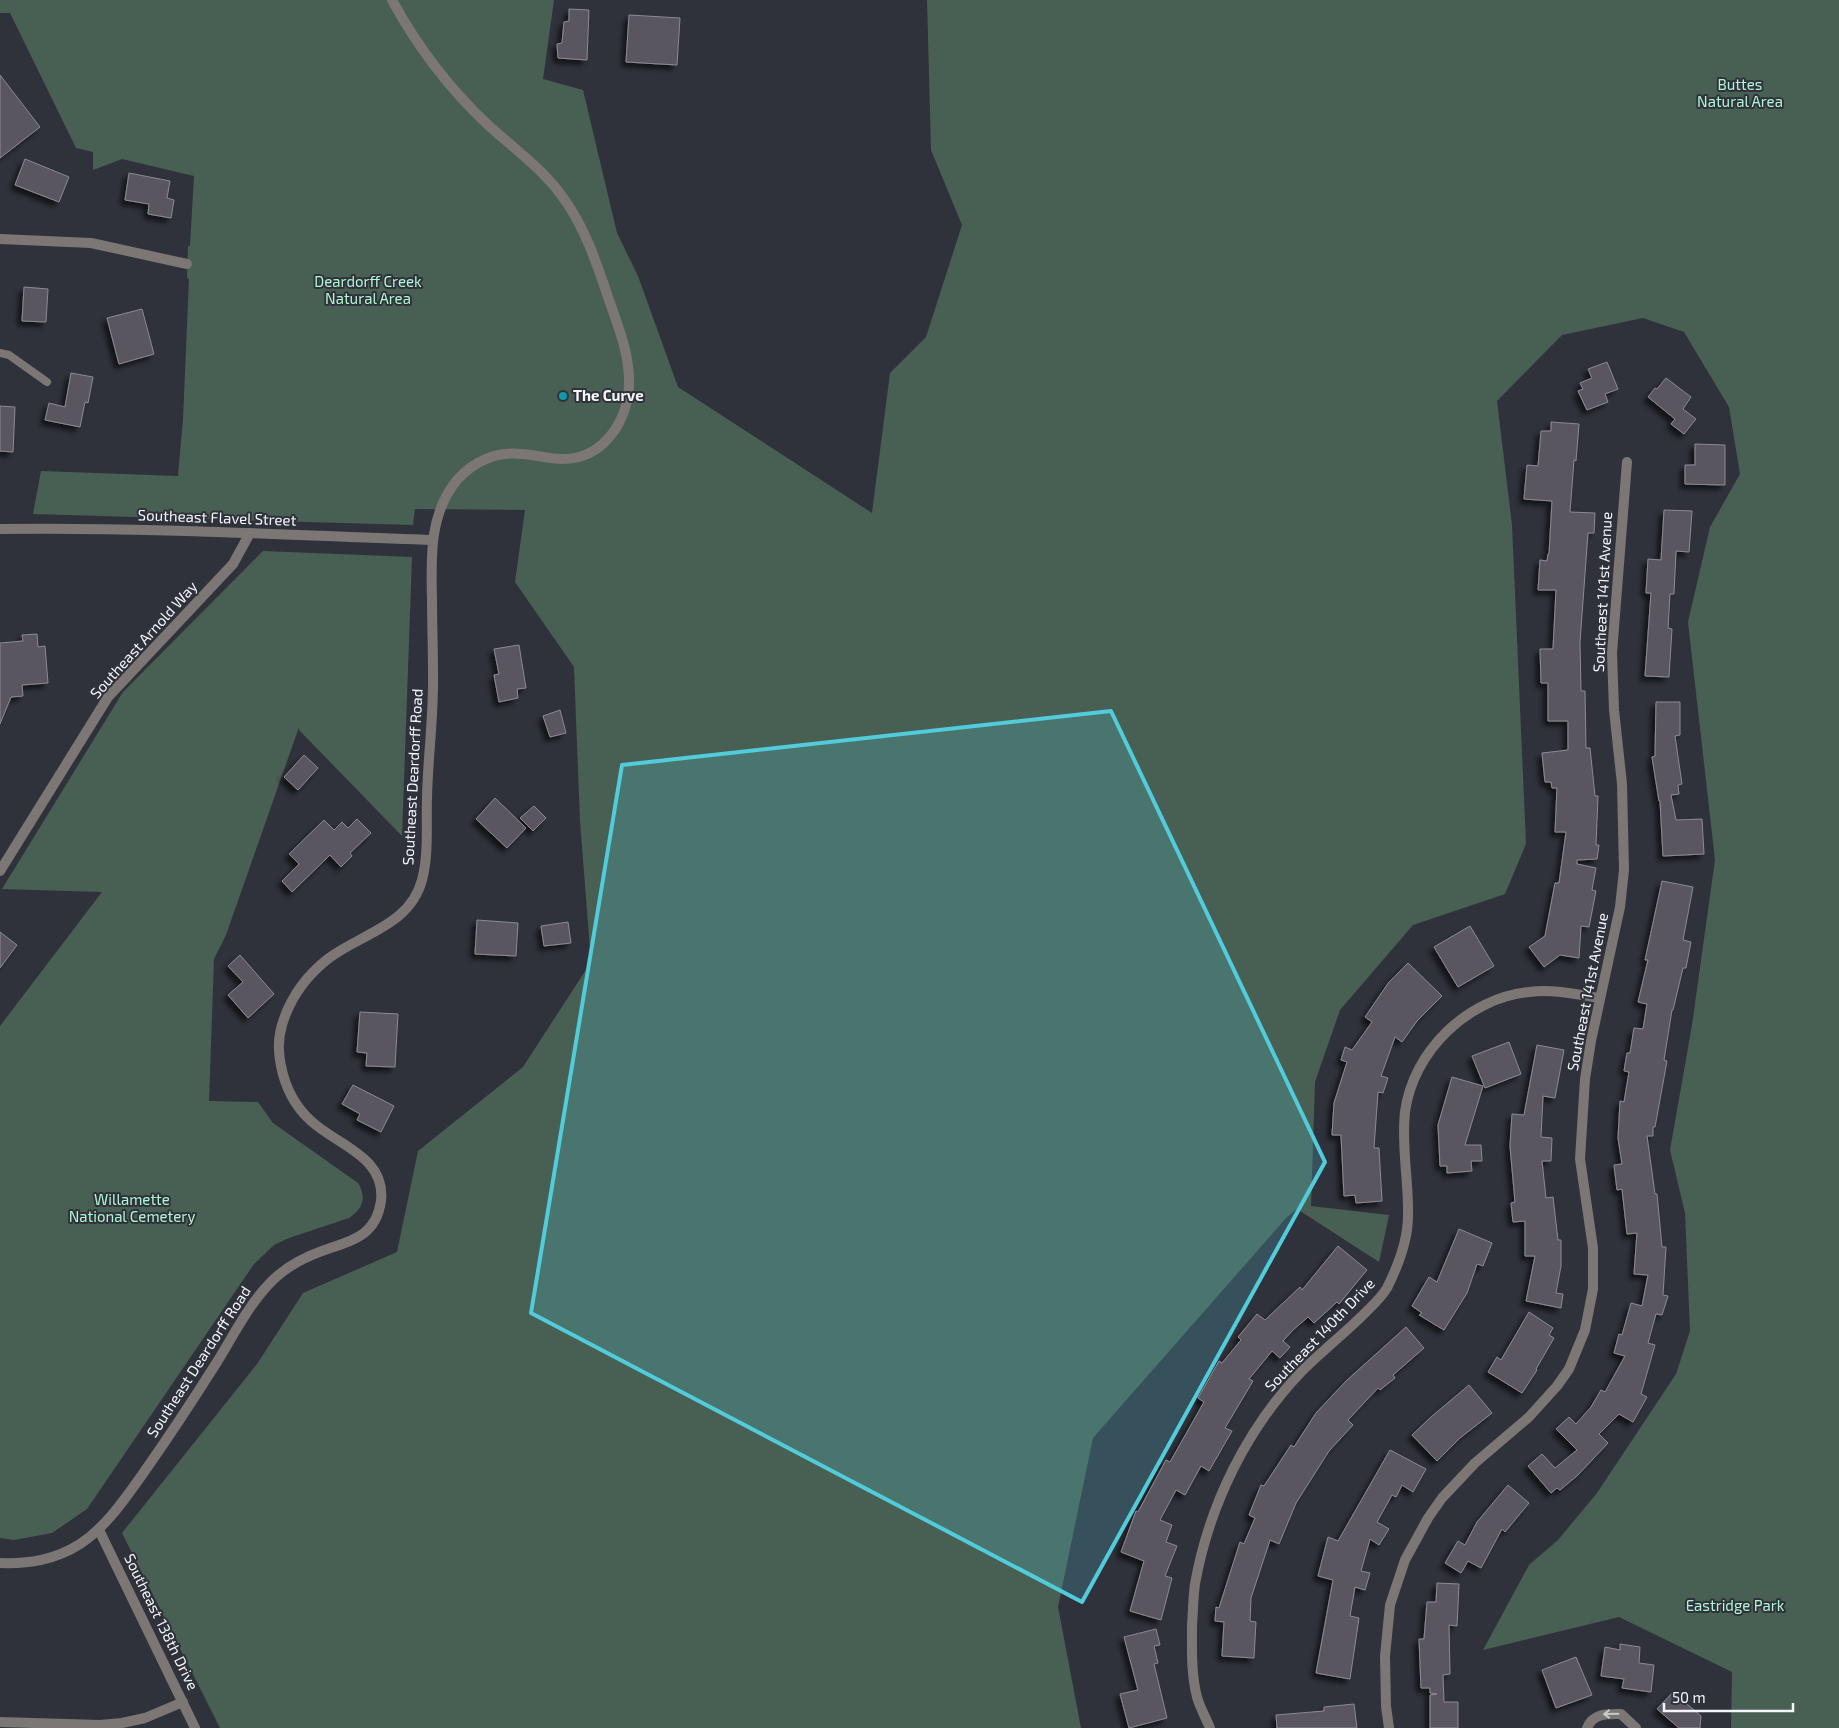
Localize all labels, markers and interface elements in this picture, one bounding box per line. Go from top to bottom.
park label: Buttes Natural Area [1697,75,1783,110]
park label: Deardorff Creek Natural Area [314,272,422,307]
place label: The Curve [573,386,644,404]
marker: The Curve [557,390,569,402]
street label: Southeast Flavel Street [137,505,297,529]
street label: Southeast 141st Avenue [1589,511,1615,673]
street label: Southeast Arnold Way [86,577,201,702]
street label: Southeast Deardorff Road [398,688,426,866]
street label: Southeast 141st Avenue [1563,911,1611,1072]
park label: Willamette National Cemetery [69,1190,195,1225]
street label: Southeast 140th Drive [1261,1274,1378,1395]
street label: Southeast Deardorff Road [142,1282,254,1440]
street label: Southeast 138th Drive [121,1550,203,1693]
park label: Eastridge Park [1686,1596,1785,1614]
scale bar [1664,1680,1793,1712]
text: 50 m [1672,1688,1706,1706]
one-way arrow [1603,1709,1620,1719]

